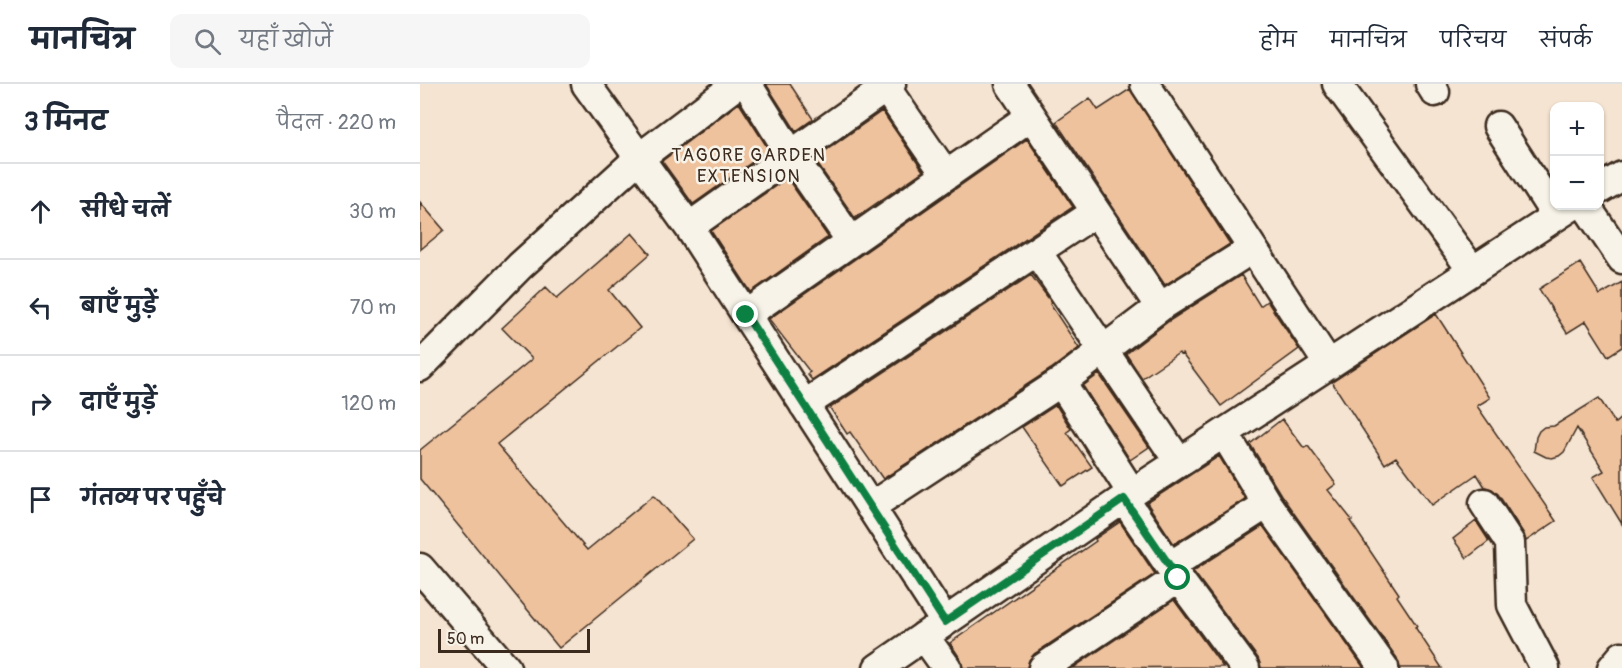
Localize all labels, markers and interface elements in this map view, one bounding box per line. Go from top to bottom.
search box [170,14,590,68]
text: मानचित्र [30,23,134,58]
icon: search [191,25,224,58]
text: यहाँ खोजें [239,26,333,54]
text: होम [1260,27,1297,54]
text: मानचित्र [1330,27,1407,54]
text: परिचय [1440,27,1506,54]
text: संपर्क [1539,27,1592,54]
map controls [1550,102,1604,210]
button: + [1550,102,1604,156]
text: 3 मिनट [24,106,107,138]
text: पैदल · 220 m [276,110,396,135]
district label: TAGORE GARDEN EXTENSION [672,144,826,188]
button: − [1550,156,1604,210]
icon: ahead [24,195,57,228]
text: सीधे चलें [81,196,170,224]
text: 30 m [349,199,396,224]
icon: left [24,291,57,324]
text: बाएँ मुड़ें [81,292,157,320]
text: 70 m [350,295,396,320]
route end [732,301,758,327]
icon: right [24,387,57,420]
text: दाएँ मुड़ें [81,388,157,416]
text: 120 m [341,391,396,416]
icon: arrive [24,483,57,516]
text: गंतव्य पर पहुँचे [81,484,224,512]
route start [1164,564,1190,590]
scale bar [438,626,590,654]
text: 50 m [447,629,484,649]

